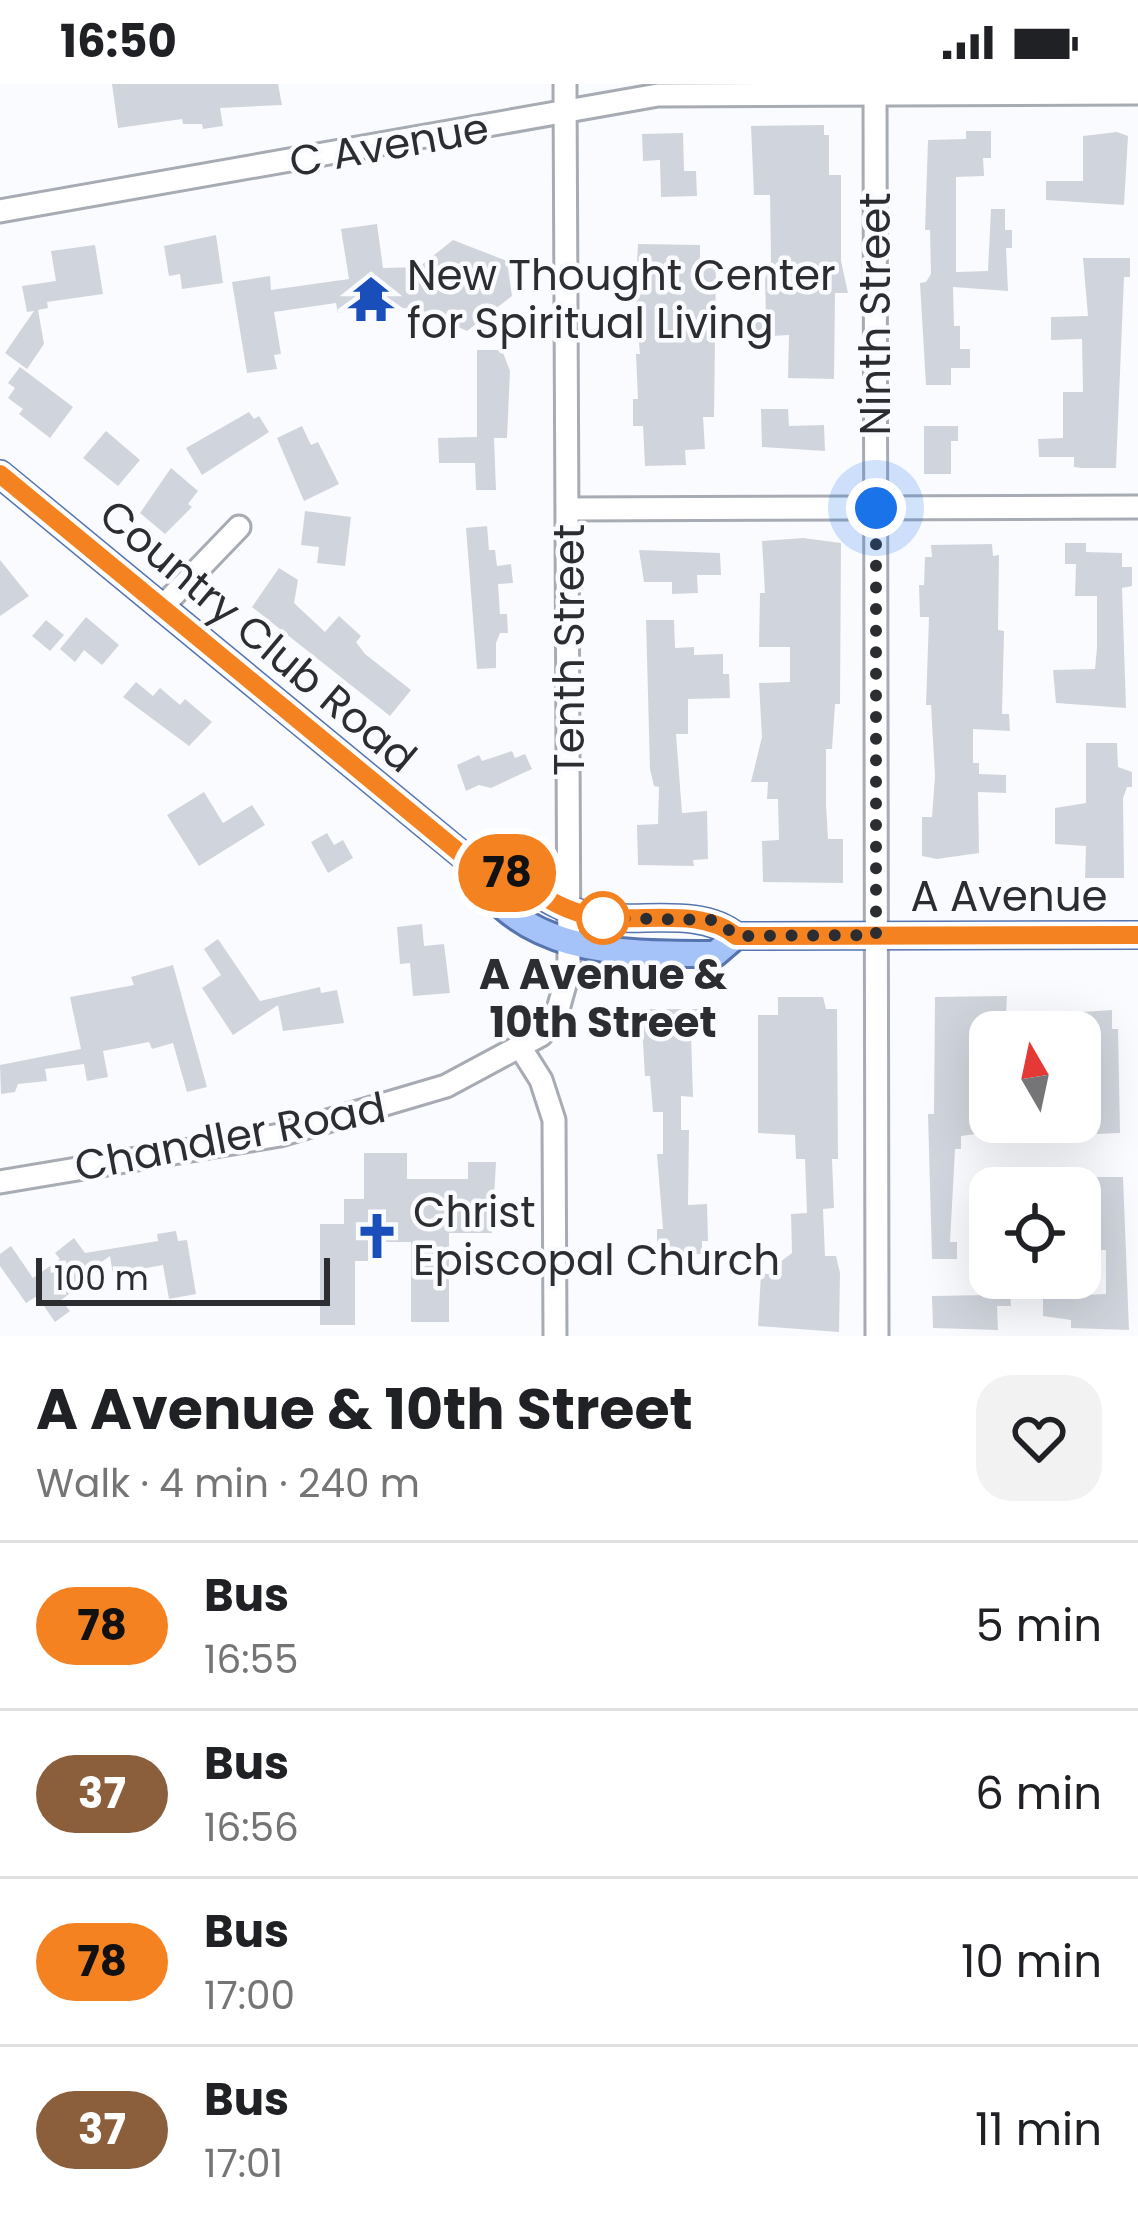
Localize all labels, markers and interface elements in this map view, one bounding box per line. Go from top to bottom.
text: 16:50 [60,10,177,73]
street label: C Avenue [285,98,493,192]
street label: Ninth Street [846,192,905,436]
place label: New Thought Center for Spiritual Living [407,246,836,353]
temple icon: New Thought Center for Spiritual Living [346,274,396,324]
your location [846,478,906,538]
street label: Country Club Road [87,486,429,786]
street label: Tenth Street [540,524,599,776]
line badge: 78 [453,834,561,912]
text: 78 [482,843,532,902]
street label: A Avenue [910,867,1108,926]
marker: A Avenue & 10th Street [578,893,628,943]
place label: A Avenue & 10th Street [479,945,727,1052]
north arrow [969,1011,1101,1143]
map controls [969,1011,1101,1299]
street label: Chandler Road [70,1078,390,1196]
button: locate [969,1167,1101,1299]
place label: Christ Episcopal Church [413,1183,780,1290]
church icon: Christ Episcopal Church [352,1211,402,1261]
scale bar [36,1252,330,1305]
text: 100 m [54,1255,149,1302]
text: A Avenue & 10th Street [36,1369,693,1449]
button: heart [976,1375,1102,1501]
text: Walk · 4 min · 240 m [36,1456,420,1511]
text: Bus [204,1564,289,1627]
text: 5 min [976,1594,1102,1657]
text: 78 [77,1596,127,1655]
text: 16:55 [204,1632,299,1687]
text: Bus [204,1732,289,1795]
text: 6 min [975,1762,1102,1825]
text: 37 [78,1764,126,1823]
text: 16:56 [204,1800,299,1855]
text: Bus [204,1900,289,1963]
text: 10 min [961,1930,1102,1993]
text: 78 [77,1932,127,1991]
text: 17:00 [204,1968,295,2023]
text: Bus [204,2068,289,2131]
text: 11 min [975,2098,1102,2161]
text: 37 [78,2100,126,2159]
text: 17:01 [204,2136,283,2191]

